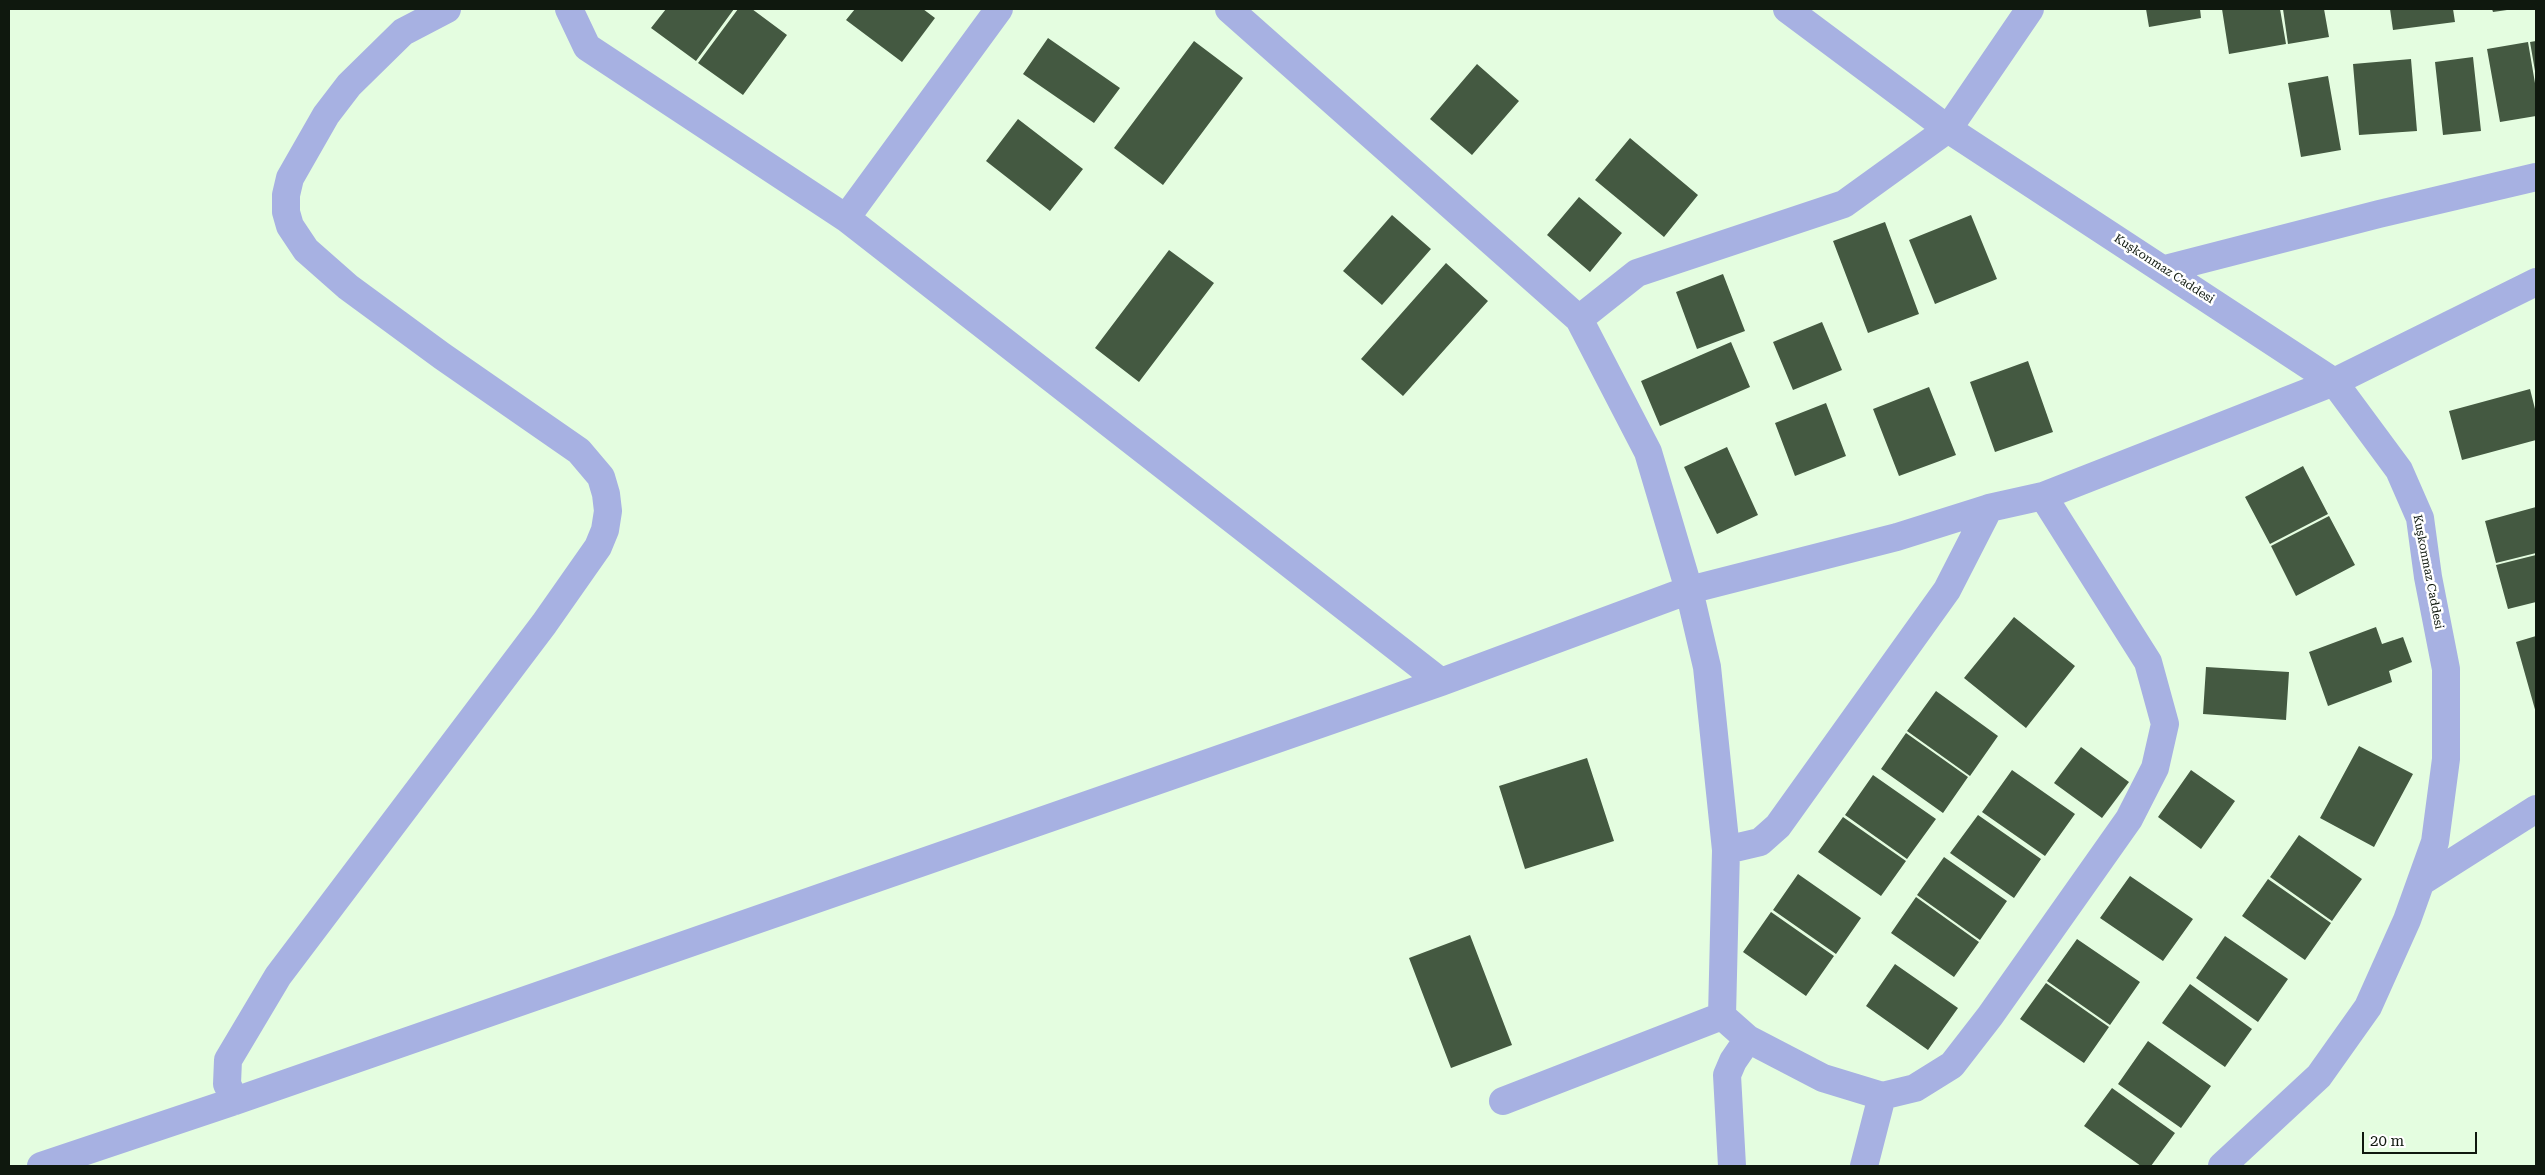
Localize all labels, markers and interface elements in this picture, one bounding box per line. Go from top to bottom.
street label: Kuşkonmaz Caddesi [2111,231,2217,307]
street label: Kuşkonmaz Caddesi [2410,513,2446,631]
scale bar [2365,1122,2480,1154]
text: 20 m [2370,1132,2404,1150]

